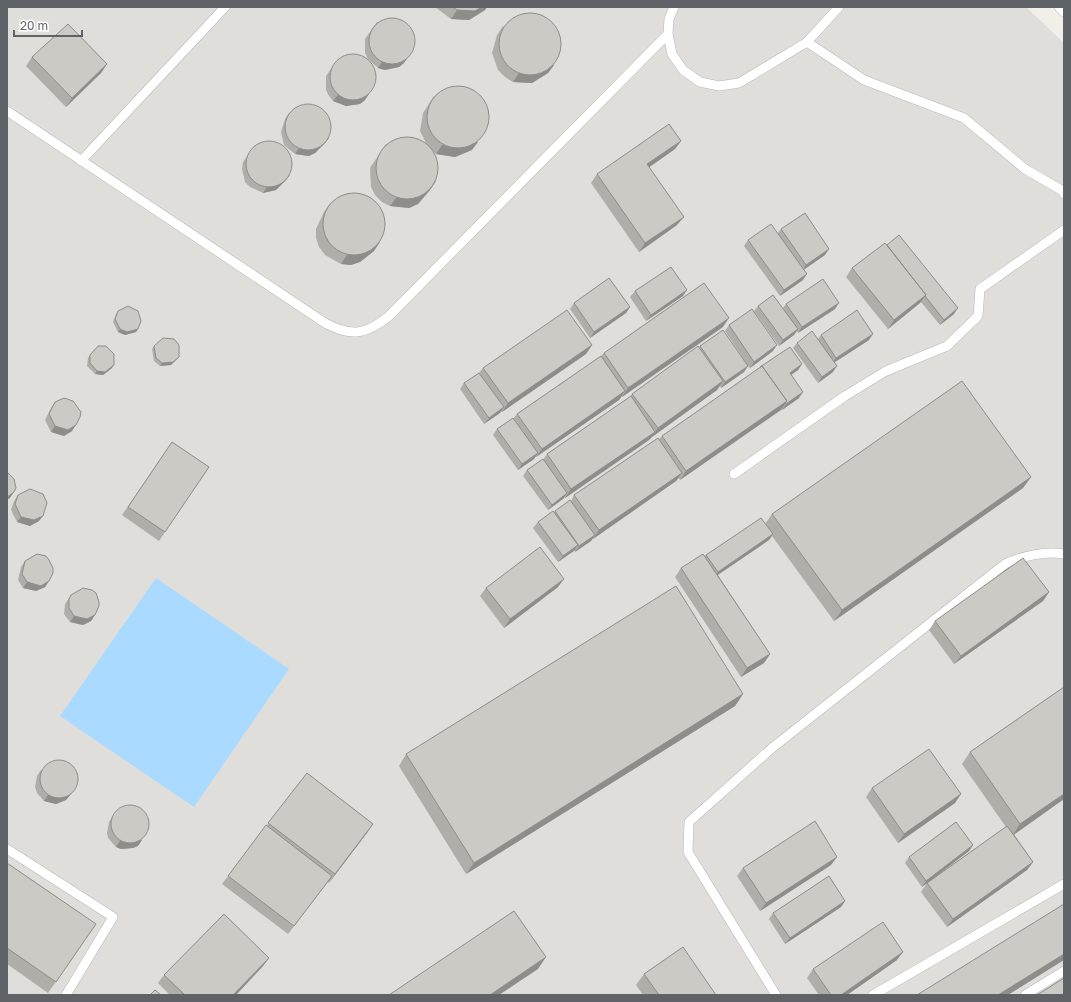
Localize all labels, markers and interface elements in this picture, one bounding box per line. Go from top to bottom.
scale bar [14,12,82,38]
text: 20 m [20,18,48,33]

